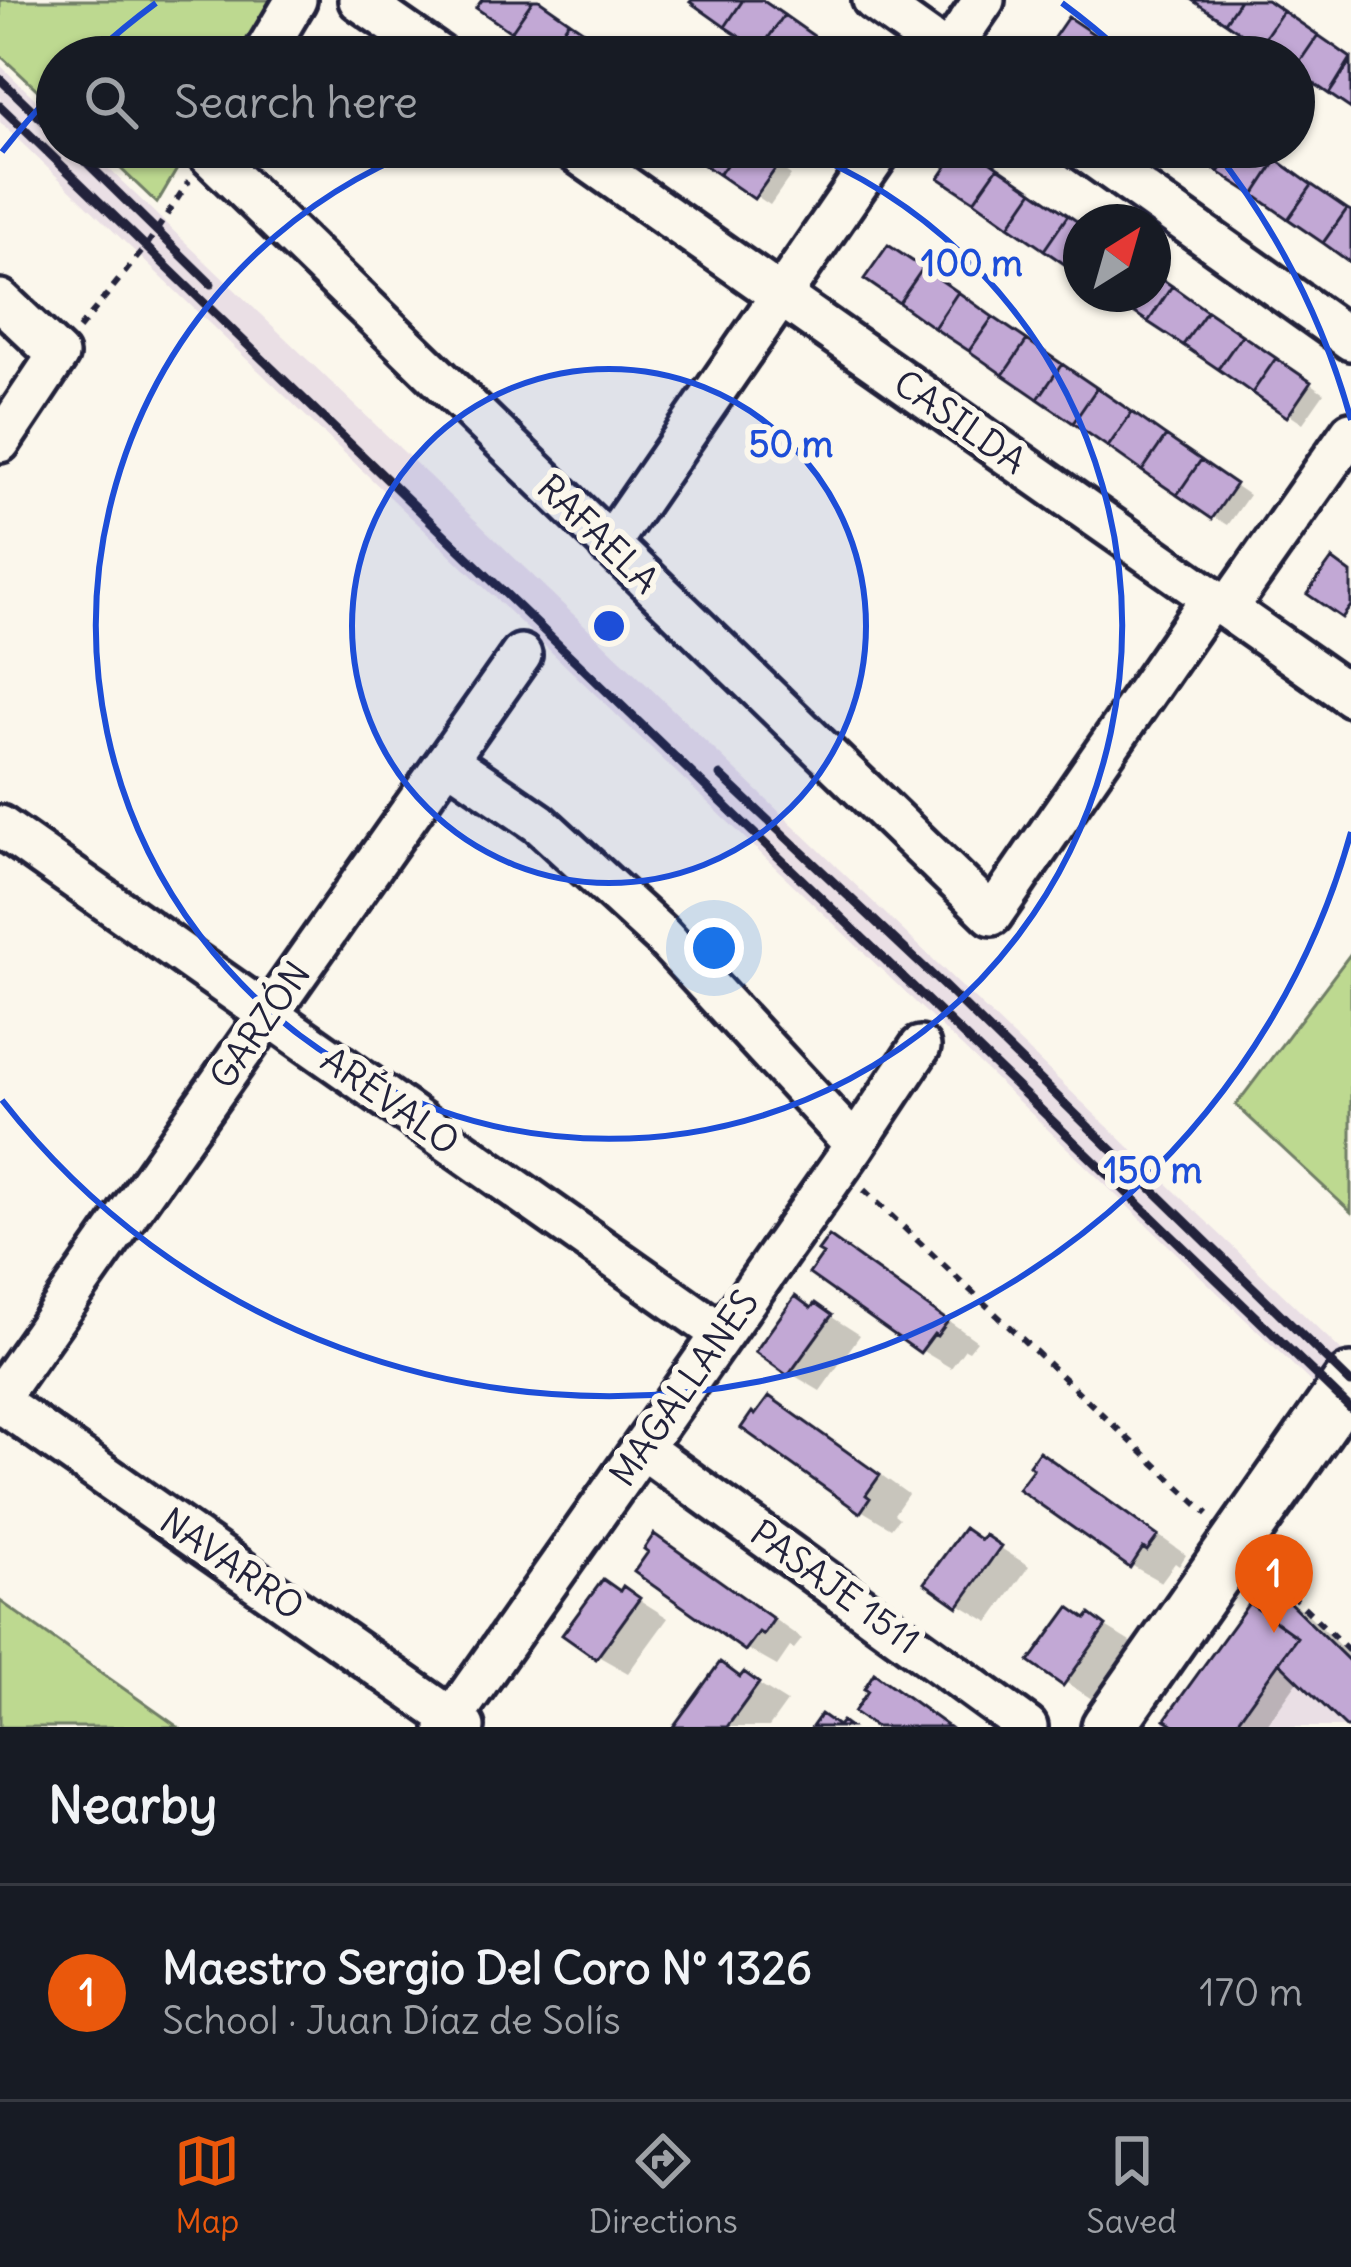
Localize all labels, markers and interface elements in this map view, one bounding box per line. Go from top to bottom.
search box [36,36,1315,168]
icon: search [78,69,144,135]
text: Search here [174,74,418,130]
north arrow [1063,204,1171,312]
text: 100 m [921,241,1023,286]
street label: CASILDA [885,360,1035,484]
text: 50 m [749,422,833,467]
street label: RAFAELA [528,465,668,603]
centre of rings [588,605,630,647]
your location [684,918,744,978]
street label: GARZÓN [198,952,320,1097]
street label: ARÉVALO [312,1036,468,1165]
text: 150 m [1104,1148,1202,1193]
street label: MAGALLANES [600,1281,768,1495]
street label: NAVARRO [152,1498,312,1630]
street label: PASAJE 1511 [742,1510,928,1664]
pin: 1 [1235,1534,1313,1633]
text: Nearby [48,1773,217,1837]
text: Maestro Sergio Del Coro N° 1326 [162,1940,812,1996]
text: 1 [79,1968,95,2017]
text: 170 m [1199,1968,1303,2017]
text: School · Juan Díaz de Solís [162,1996,621,2045]
tab: Map [174,2128,240,2242]
tab: Directions [589,2128,738,2242]
tab: Saved [1086,2128,1177,2242]

